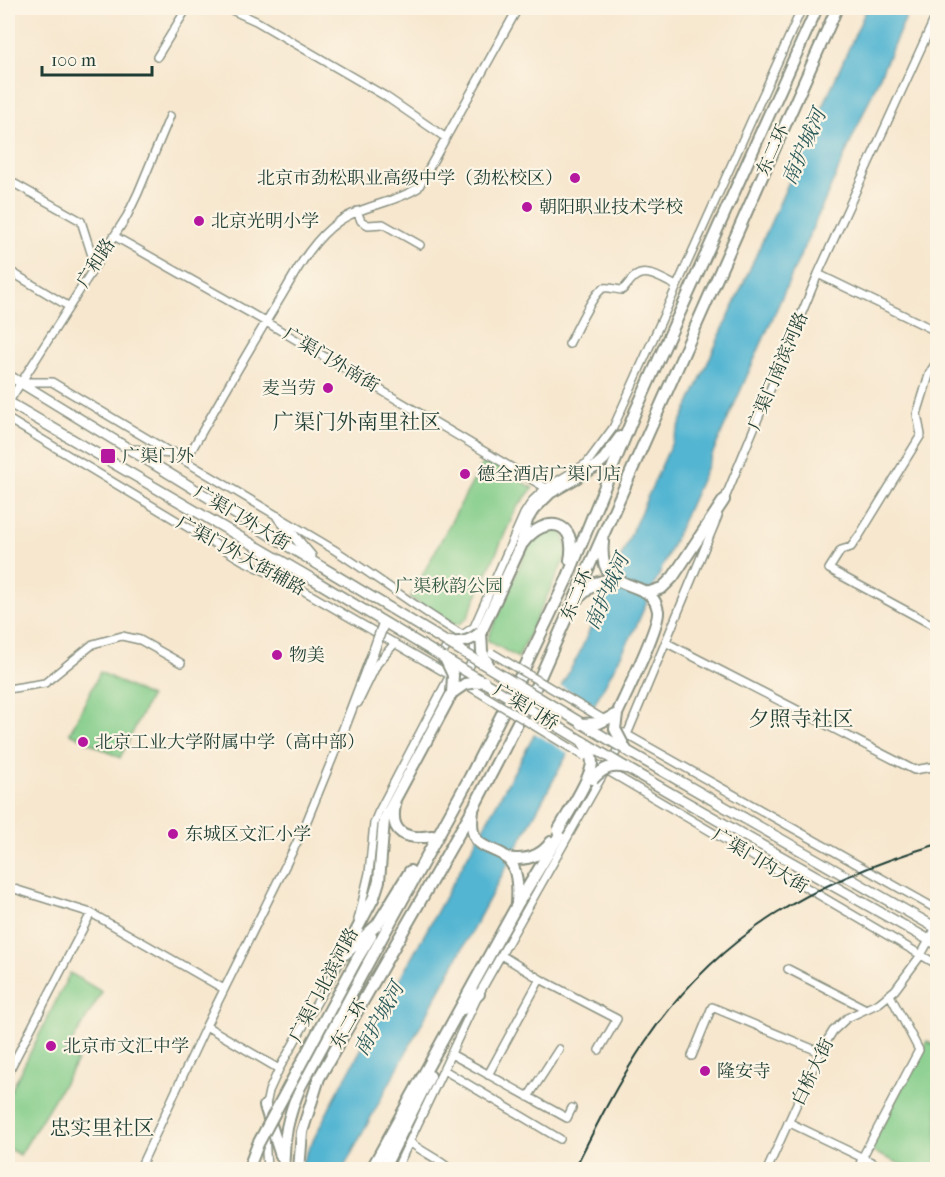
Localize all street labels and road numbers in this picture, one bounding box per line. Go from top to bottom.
street label: 东二环 [752,121,794,179]
street label: 广和路 [72,235,120,291]
street label: 广渠门南滨河路 [744,309,812,433]
street label: 广渠门外南街 [279,323,383,397]
street label: 广渠门外大街 [190,481,294,555]
street label: 广渠门外大街辅路 [173,512,309,600]
street label: 东二环 [557,566,597,624]
street label: 广渠门桥 [490,679,562,735]
street label: 广渠门内大街 [708,824,812,898]
street label: 广渠门北滨河路 [285,924,363,1046]
street label: 东二环 [326,995,372,1053]
street label: 白桥大街 [788,1035,838,1109]

